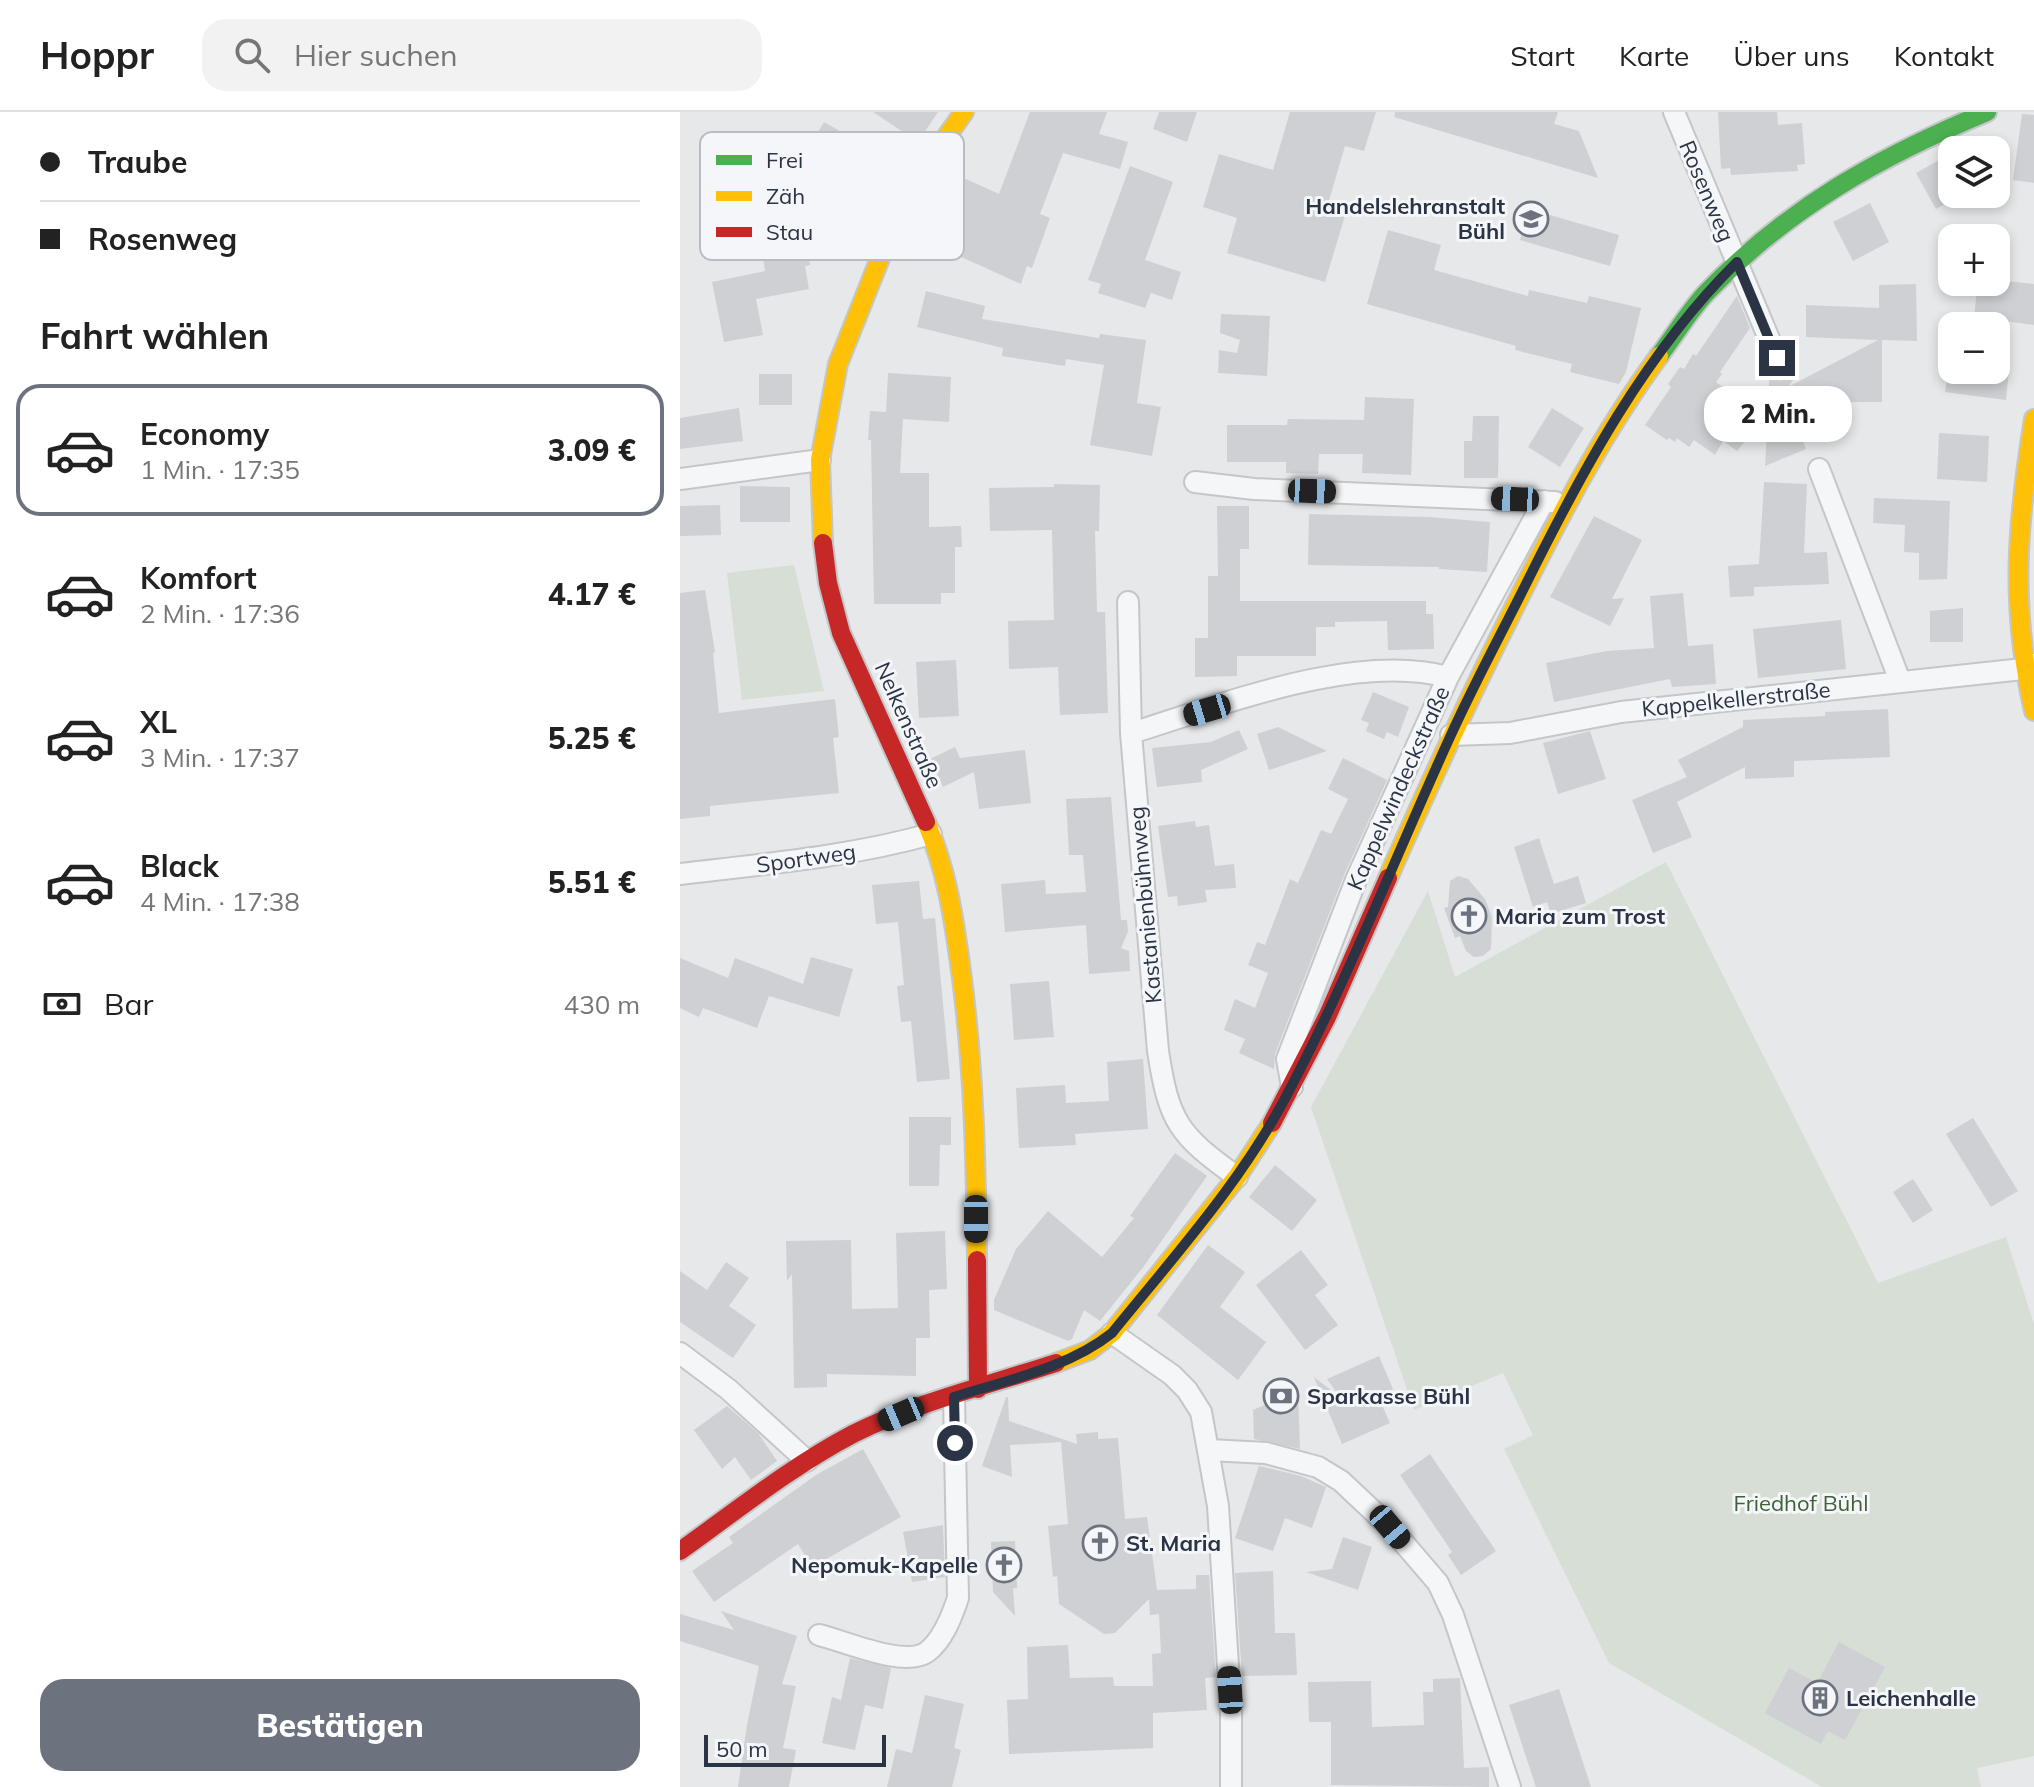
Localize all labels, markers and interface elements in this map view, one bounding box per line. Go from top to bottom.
search box [202,19,762,91]
text: Hoppr [40,31,154,79]
icon: search [230,33,274,77]
text: Hier suchen [294,36,458,74]
text: Start [1510,38,1575,73]
text: Karte [1619,38,1689,73]
text: Über uns [1733,38,1850,73]
text: Kontakt [1894,38,1994,73]
legend [700,132,964,260]
street label: Rosenweg [1673,136,1741,246]
map controls [1938,136,2010,384]
button: layers [1938,136,2010,208]
text: Traube [88,143,187,181]
text: Frei [766,146,803,174]
text: Zäh [766,182,805,210]
place label: Handelslehranstalt Bühl [1305,192,1505,245]
school or university icon: Handelslehranstalt Bühl [1512,200,1550,238]
text: Stau [766,218,813,246]
text: Rosenweg [88,220,237,258]
button: + [1938,224,2010,296]
button: − [1938,312,2010,384]
text: Fahrt wählen [40,313,269,358]
route end [1759,340,1795,376]
callout: 2 Min. [1703,386,1851,442]
text: 2 Min. [1740,397,1816,430]
icon: car [44,414,116,486]
text: Economy [140,415,269,453]
text: 3.09 € [548,431,636,469]
text: 1 Min. · 17:35 [140,453,300,486]
car [1288,478,1336,504]
car [1491,486,1539,512]
icon: car [44,558,116,630]
text: Komfort [140,559,257,597]
text: 4.17 € [548,575,636,613]
text: 2 Min. · 17:36 [140,597,300,630]
street label: Nelkenstraße [869,658,949,792]
street label: Kappelkellerstraße [1640,675,1832,723]
street label: Kappelwindeckstraße [1340,682,1456,894]
car [1181,692,1233,728]
icon: car [44,702,116,774]
text: XL [140,703,177,741]
text: 5.25 € [548,719,636,757]
text: 3 Min. · 17:37 [140,741,300,774]
street label: Kastanienbühnweg [1122,805,1168,1005]
street label: Sportweg [754,837,858,879]
icon: car [44,846,116,918]
text: Black [140,847,219,885]
text: 5.51 € [548,863,636,901]
text: 4 Min. · 17:38 [140,885,300,918]
church icon: Maria zum Trost [1450,897,1488,935]
place label: Maria zum Trost [1495,902,1665,930]
icon: cash [40,982,84,1026]
text: Bar [104,985,153,1023]
text: 430 m [564,988,640,1021]
car [964,1195,988,1243]
bank icon: Sparkasse Bühl [1262,1377,1300,1415]
place label: Sparkasse Bühl [1307,1382,1470,1410]
car [874,1394,928,1434]
route start [937,1425,973,1461]
park label: Friedhof Bühl [1734,1489,1868,1517]
car [1365,1501,1415,1553]
church icon: St. Maria [1081,1524,1119,1562]
place label: St. Maria [1126,1529,1221,1557]
church icon: Nepomuk-Kapelle [985,1546,1023,1584]
place label: Nepomuk-Kapelle [791,1551,978,1579]
car [1216,1665,1244,1715]
button: Bestätigen [40,1679,640,1771]
building icon: Leichenhalle [1801,1679,1839,1717]
place label: Leichenhalle [1846,1684,1976,1712]
scale bar [704,1731,886,1767]
text: 50 m [716,1735,767,1763]

